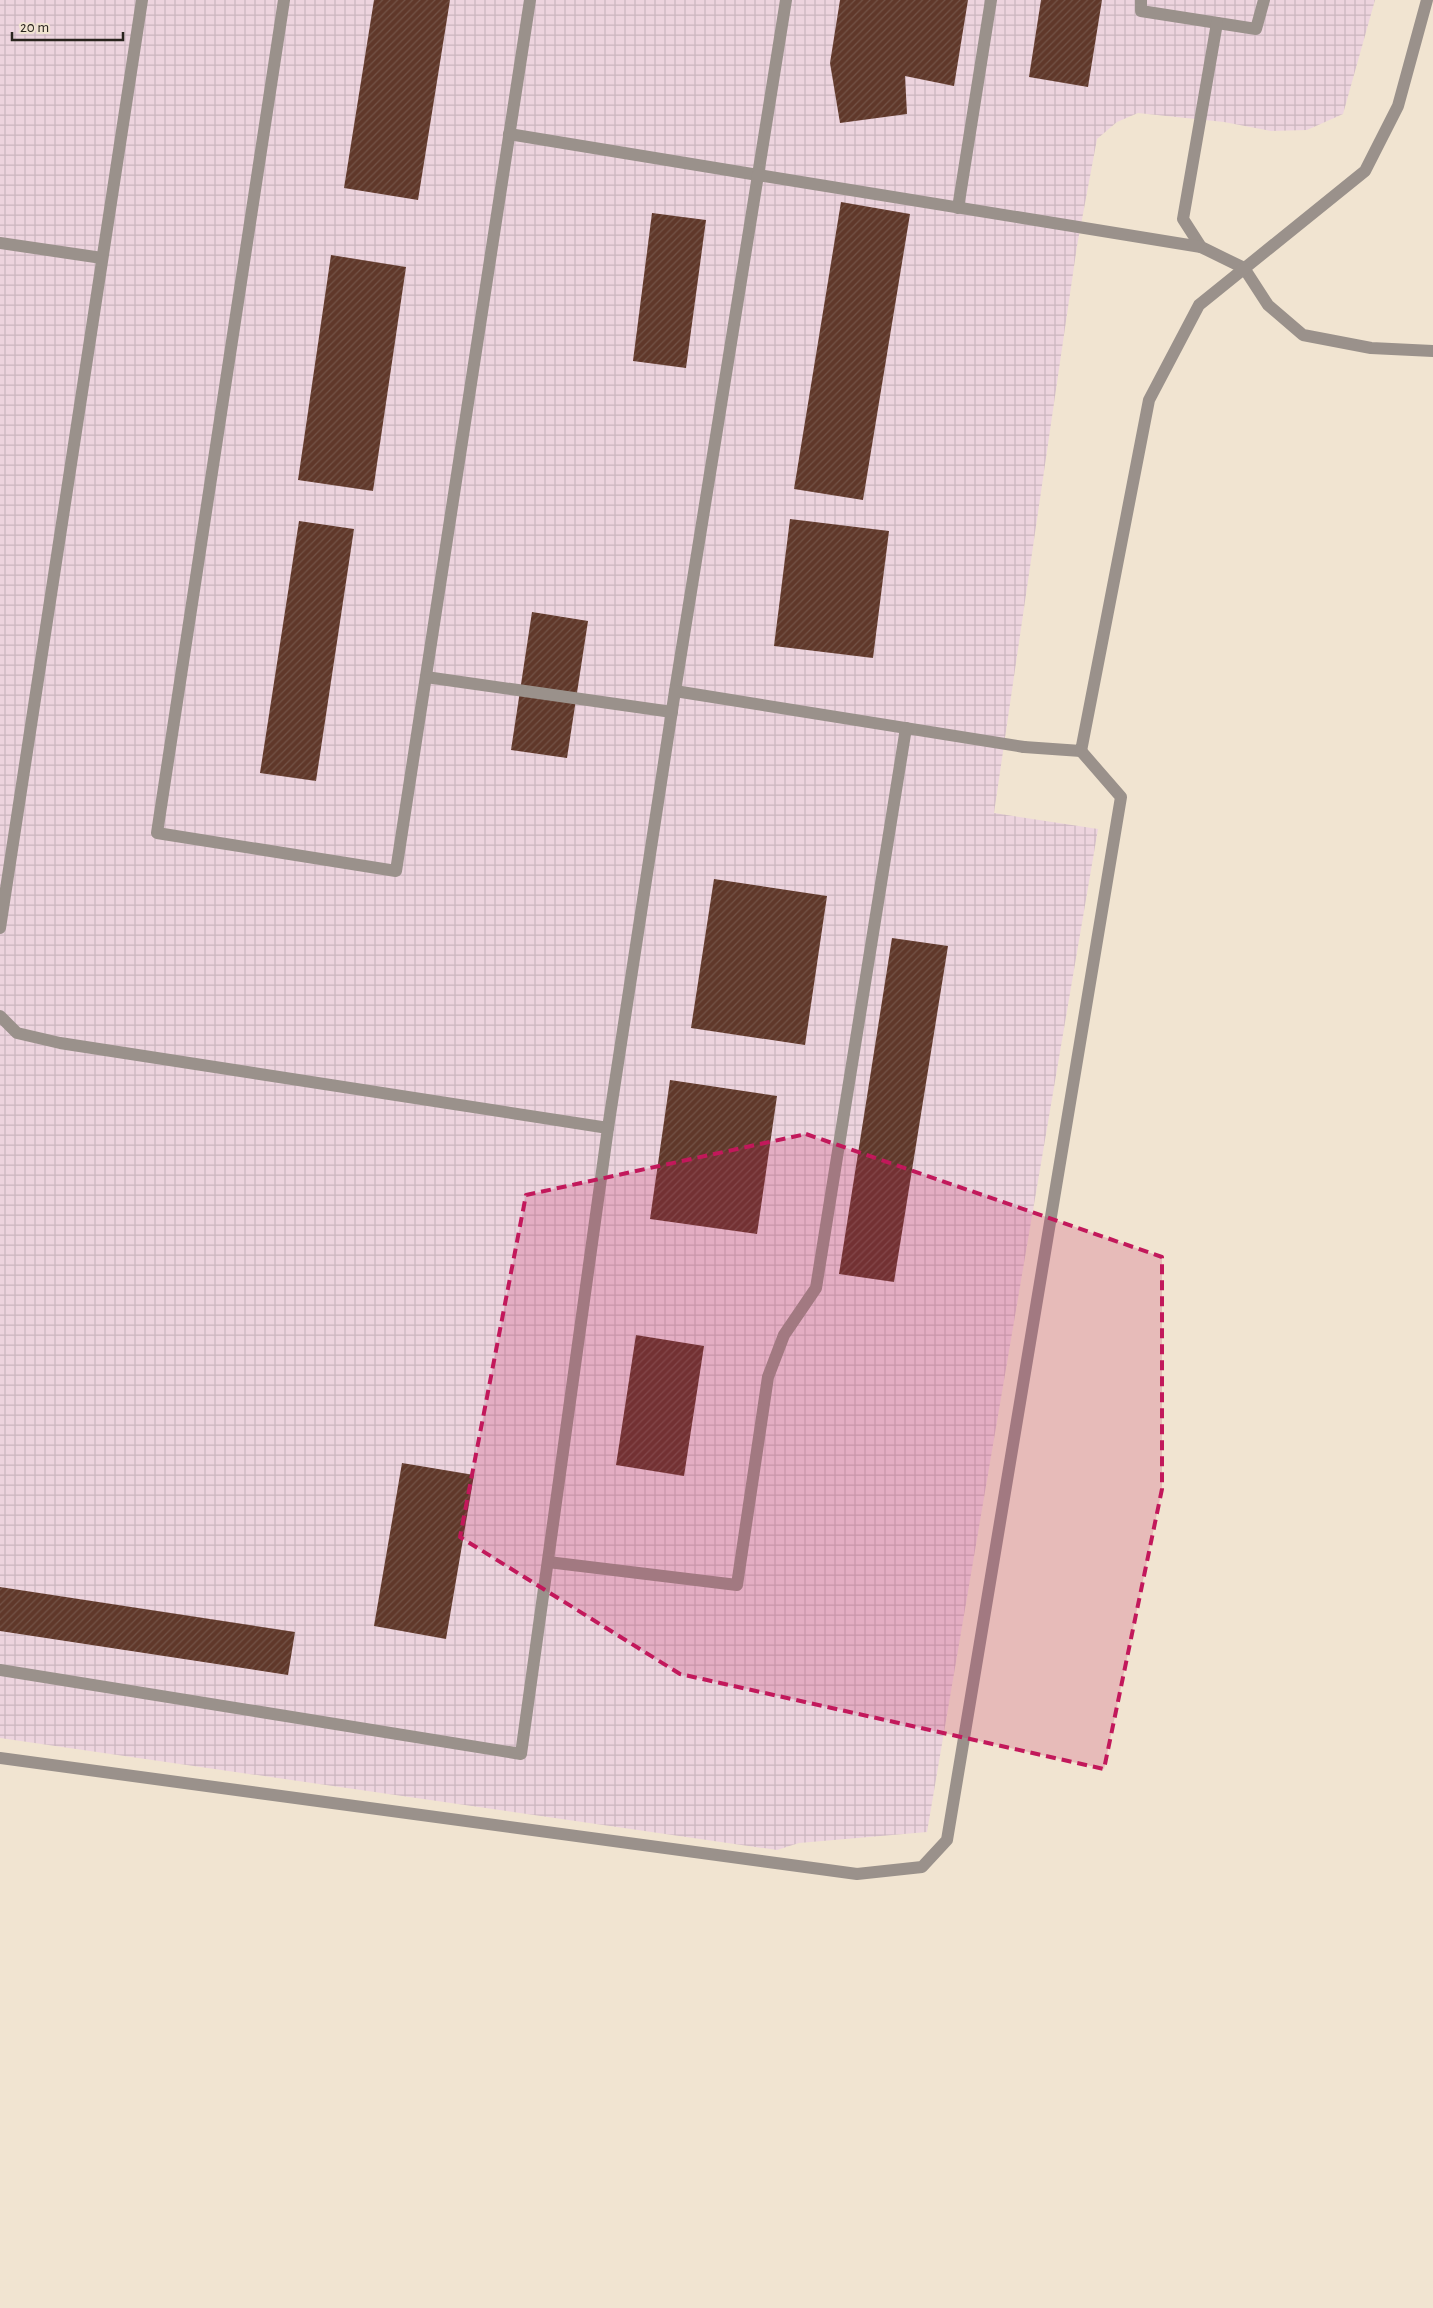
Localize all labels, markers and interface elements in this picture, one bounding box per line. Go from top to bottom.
scale bar [12,10,124,42]
text: 20 m [20,20,49,35]

